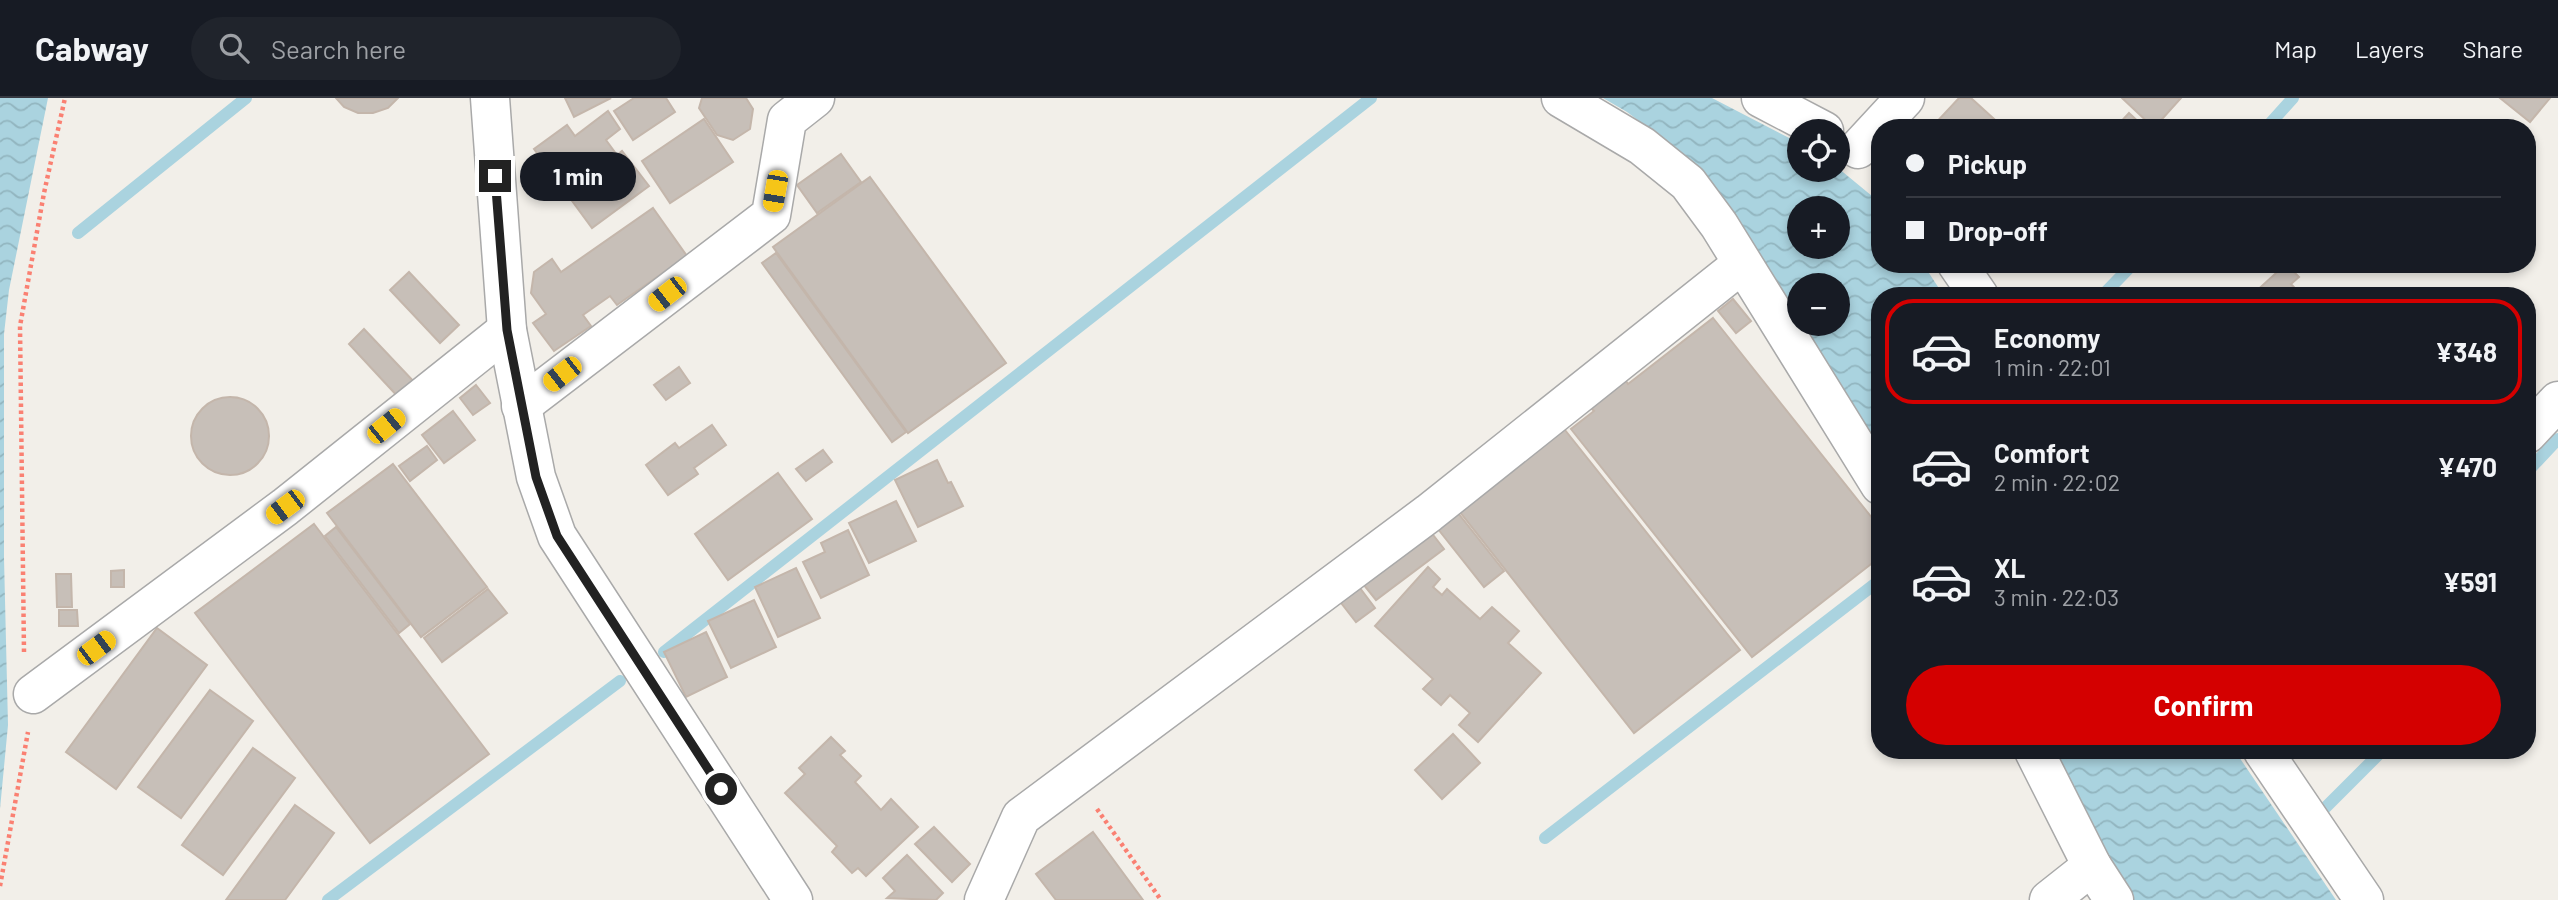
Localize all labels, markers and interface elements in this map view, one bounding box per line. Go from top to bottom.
search box [191,17,681,80]
text: Cabway [35,28,149,68]
icon: search [215,29,253,67]
text: Search here [271,33,406,64]
text: Map [2274,34,2317,63]
text: Layers [2355,34,2424,63]
text: Share [2462,34,2523,63]
map controls [1787,119,1850,336]
button: locate [1787,119,1850,182]
text: Pickup [1948,148,2027,179]
callout: 1 min [520,152,635,200]
route end [479,160,511,192]
text: 1 min [553,162,603,190]
car [762,168,789,214]
button: + [1787,196,1850,259]
text: Drop-off [1948,215,2048,246]
car [644,273,691,315]
button: − [1787,273,1850,336]
icon: car [1910,320,1973,383]
text: Economy [1994,322,2100,353]
text: ¥348 [2435,336,2497,367]
car [539,353,586,395]
text: 1 min · 22:01 [1994,353,2111,381]
car [364,405,409,447]
icon: car [1910,435,1973,498]
text: Comfort [1994,437,2090,468]
text: ¥470 [2438,451,2497,482]
text: 2 min · 22:02 [1994,468,2120,496]
car [262,486,309,528]
icon: car [1910,550,1973,613]
text: XL [1994,552,2025,583]
text: ¥591 [2443,566,2497,597]
text: 3 min · 22:03 [1994,583,2119,611]
car [73,627,120,669]
button: Confirm [1906,665,2501,745]
route start [705,773,737,805]

